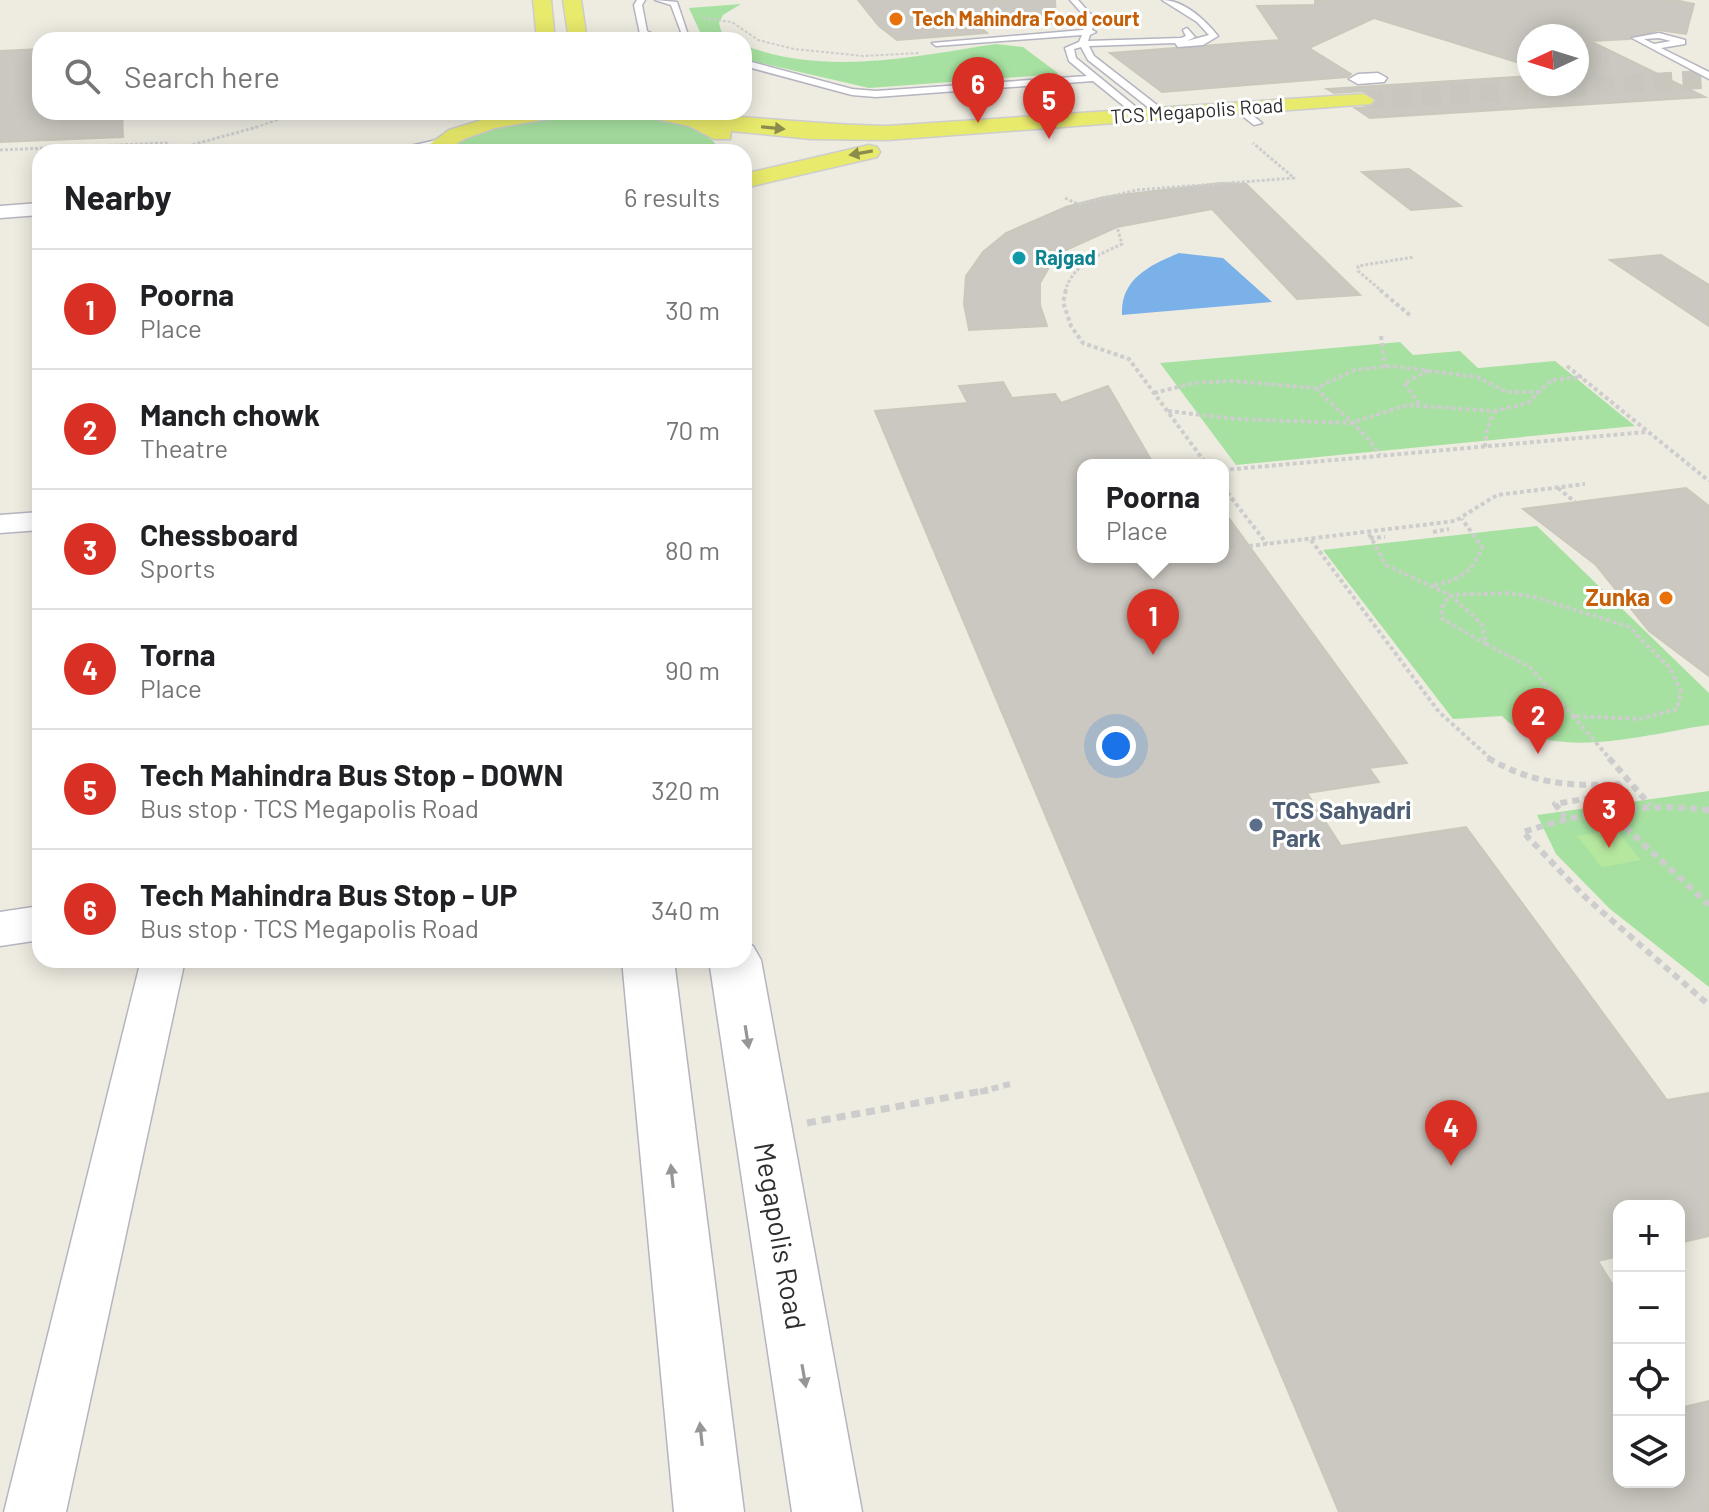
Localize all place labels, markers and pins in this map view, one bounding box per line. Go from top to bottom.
place label: Tech Mahindra Food court [912,6,1140,30]
marker: Tech Mahindra Food court [887,10,905,28]
pin: 6 [952,57,1004,123]
pin: 5 [1023,73,1075,139]
place label: Rajgad [1035,245,1096,269]
marker: Rajgad [1010,249,1028,267]
place label: Zunka [1586,582,1650,611]
pin: 1 [1127,589,1179,655]
marker: Zunka [1657,589,1675,607]
pin: 2 [1512,688,1564,754]
pin: 3 [1583,782,1635,848]
place label: TCS Sahyadri Park [1272,795,1411,852]
marker: TCS Sahyadri Park [1247,816,1265,834]
pin: 4 [1425,1100,1477,1166]

